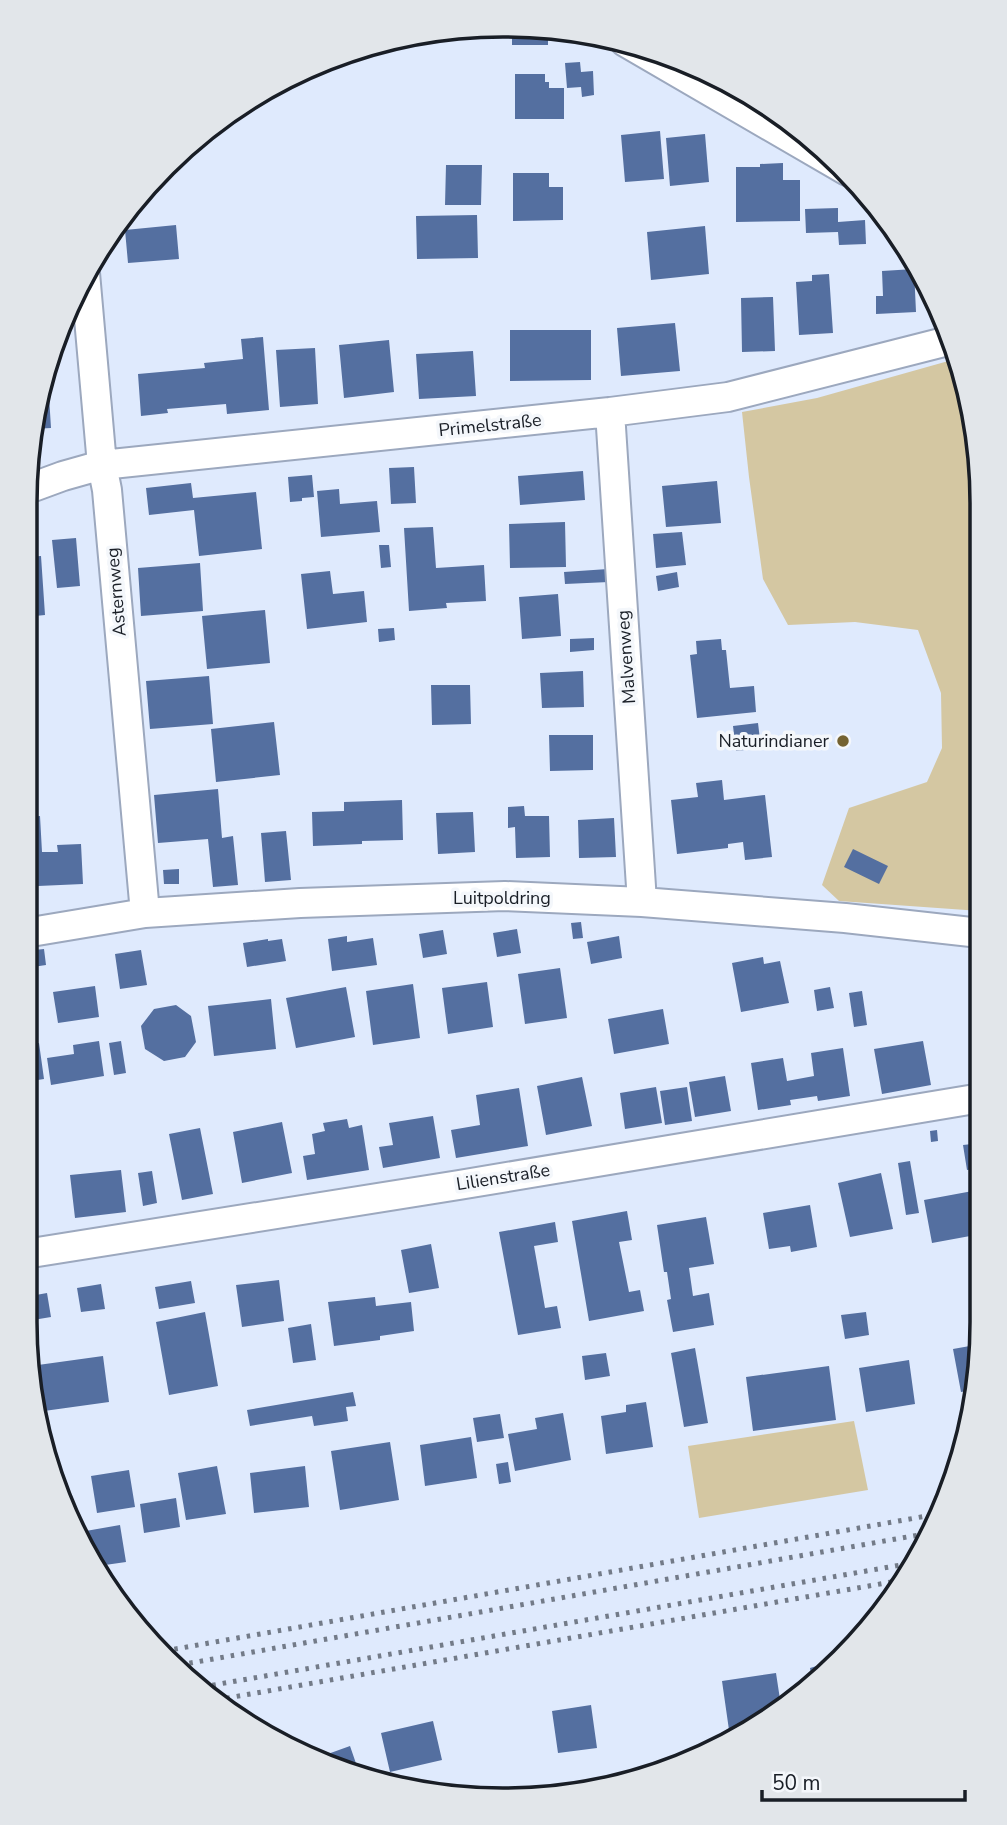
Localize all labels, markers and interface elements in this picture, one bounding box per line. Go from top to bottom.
street label: Primelstraße [437,408,543,442]
street label: Asternweg [100,547,132,637]
street label: Malvenweg [611,609,641,705]
place label: Naturindianer [718,729,830,753]
marker: Naturindianer [835,733,851,749]
street label: Luitpoldring [453,886,551,910]
street label: Lilienstraße [454,1158,552,1196]
scale bar [762,1758,965,1802]
text: 50 m [772,1769,821,1797]

